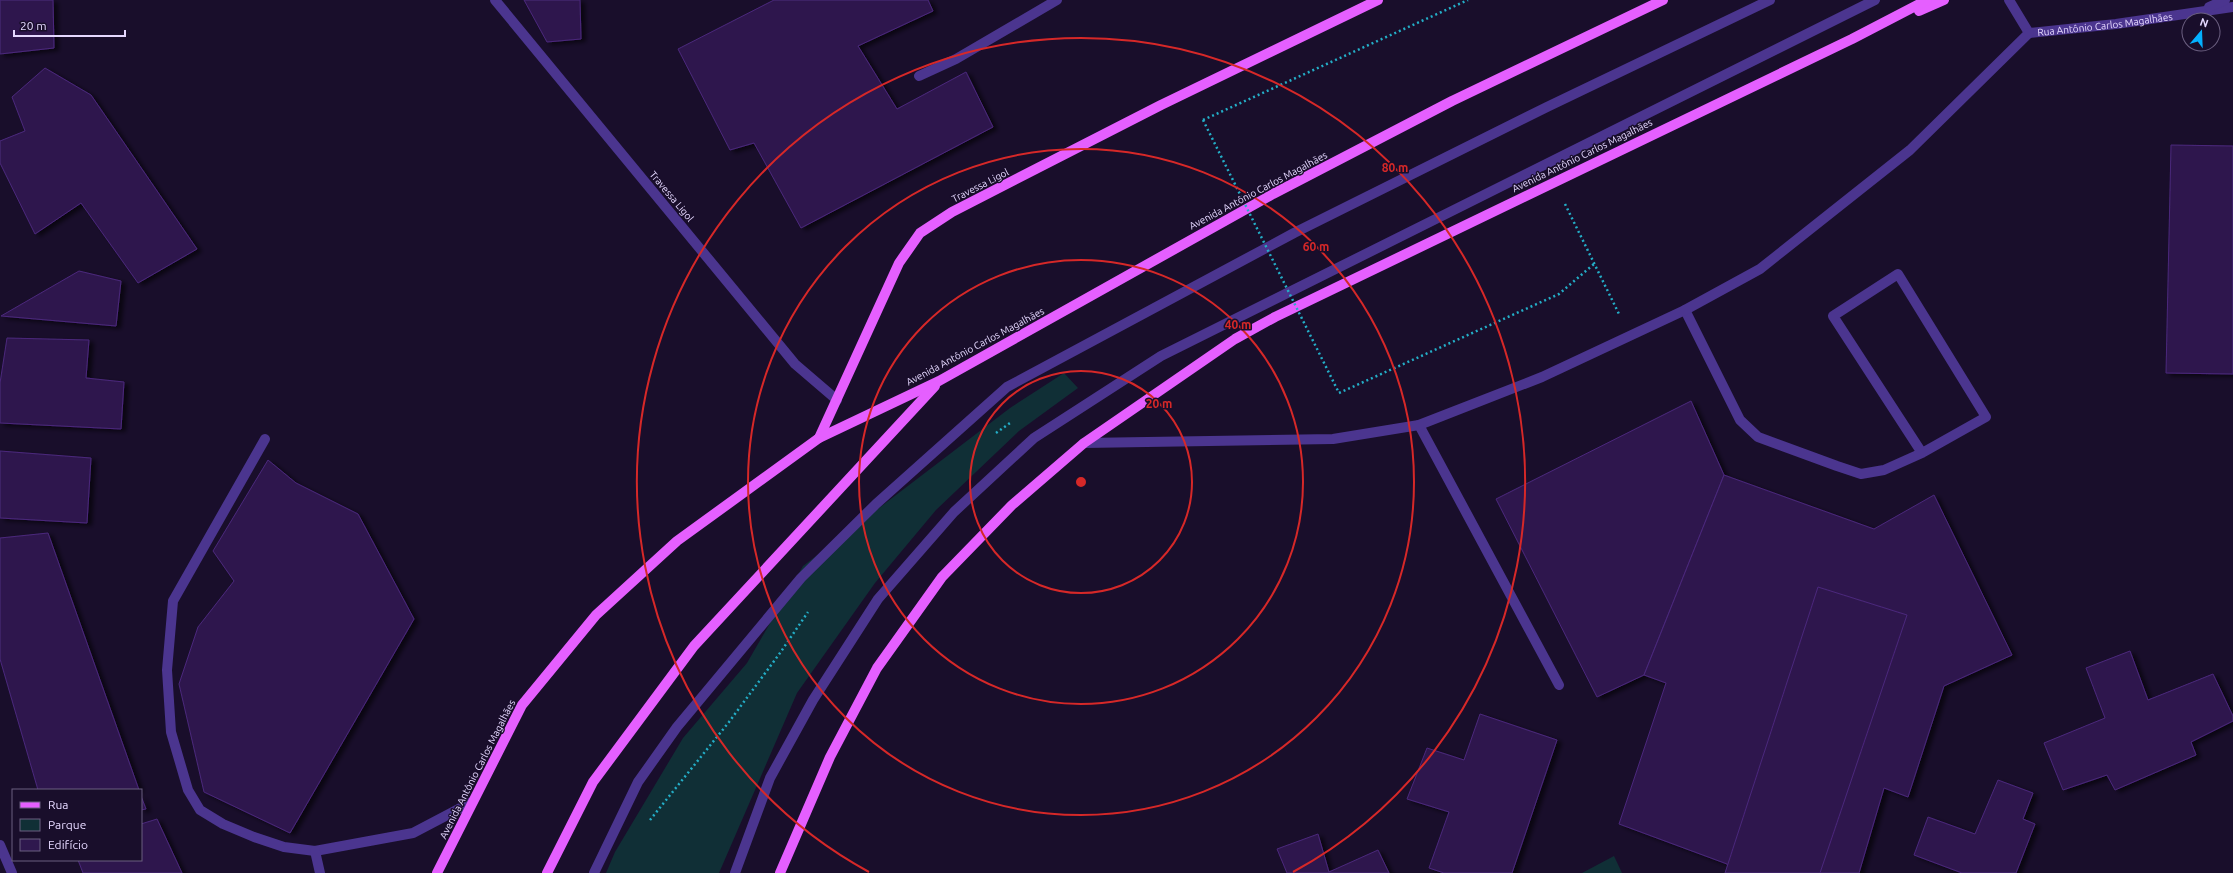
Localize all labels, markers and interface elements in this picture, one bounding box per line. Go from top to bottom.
street label: Rua Antônio Carlos Magalhães [2037,11,2173,38]
scale bar [14,12,125,38]
north arrow [2181,12,2221,52]
text: N [2198,16,2210,30]
text: 20 m [20,19,47,32]
street label: Avenida Antônio Carlos Magalhães [1510,117,1654,194]
street label: Avenida Antônio Carlos Magalhães [1187,149,1329,232]
text: 80 m [1382,161,1408,174]
street label: Travessa Ligol [950,166,1011,205]
street label: Travessa Ligol [647,169,696,224]
text: 60 m [1303,240,1329,253]
street label: Avenida Antônio Carlos Magalhães [904,305,1046,388]
text: 40 m [1225,318,1251,331]
text: 20 m [1146,397,1172,410]
centre of rings [1074,475,1088,489]
street label: Avenida Antônio Carlos Magalhães [437,698,517,841]
legend [12,789,142,861]
text: Rua [48,798,69,811]
text: Parque [48,818,86,831]
text: Edifício [48,838,88,851]

